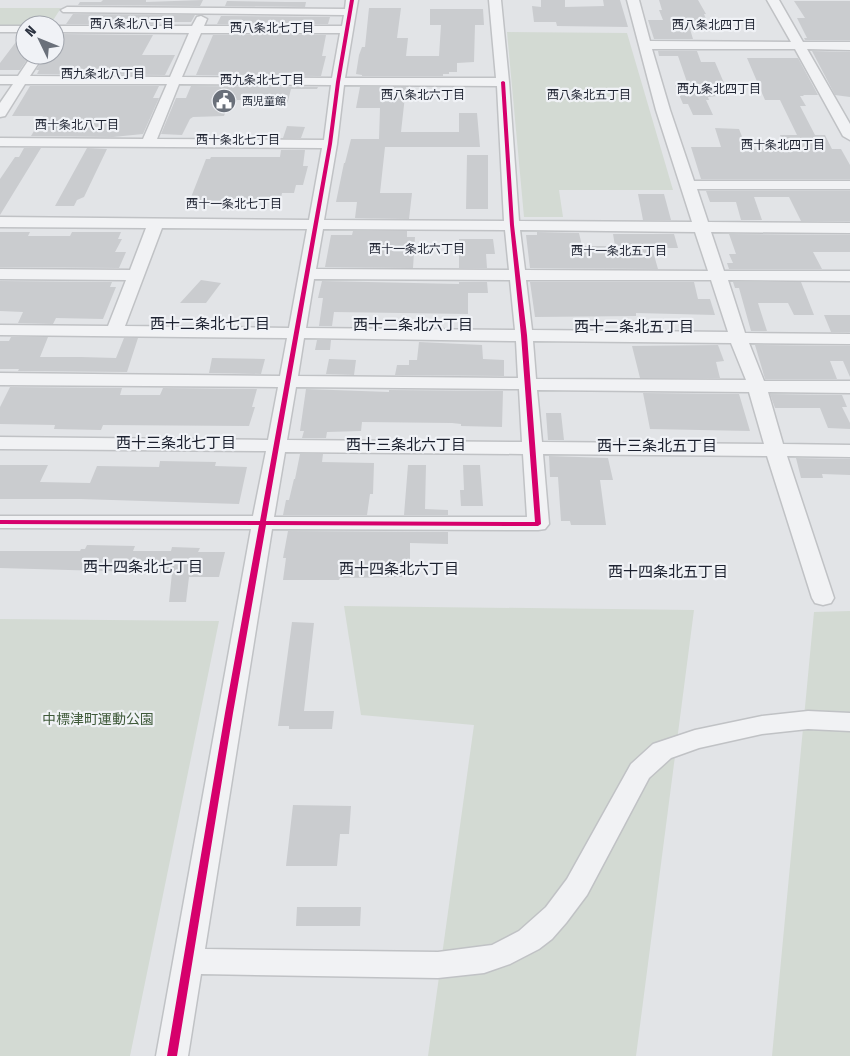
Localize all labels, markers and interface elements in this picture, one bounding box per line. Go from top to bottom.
north arrow [15,15,65,65]
district label: 西八条北八丁目 [90,17,174,31]
district label: 西八条北四丁目 [672,18,756,32]
district label: 西八条北七丁目 [230,21,314,35]
text: N [22,23,40,40]
district label: 西九条北八丁目 [61,67,145,81]
district label: 西九条北七丁目 [220,73,304,87]
district label: 西九条北四丁目 [677,82,761,96]
public building icon: 西児童館 [211,88,237,114]
district label: 西八条北六丁目 [381,88,465,102]
district label: 西八条北五丁目 [547,88,631,102]
place label: 西児童館 [242,95,286,108]
district label: 西十条北八丁目 [35,118,119,132]
district label: 西十条北七丁目 [196,133,280,147]
district label: 西十条北四丁目 [741,138,825,152]
district label: 西十一条北七丁目 [186,197,282,211]
district label: 西十一条北六丁目 [369,242,465,256]
district label: 西十一条北五丁目 [571,244,667,258]
district label: 西十二条北七丁目 [150,315,270,333]
district label: 西十二条北六丁目 [353,316,473,334]
district label: 西十二条北五丁目 [574,318,694,336]
district label: 西十三条北七丁目 [116,434,236,452]
district label: 西十三条北六丁目 [346,436,466,454]
district label: 西十三条北五丁目 [597,437,717,455]
district label: 西十四条北七丁目 [83,558,203,576]
district label: 西十四条北六丁目 [339,560,459,578]
district label: 西十四条北五丁目 [608,563,728,581]
park label: 中標津町運動公園 [42,711,154,728]

